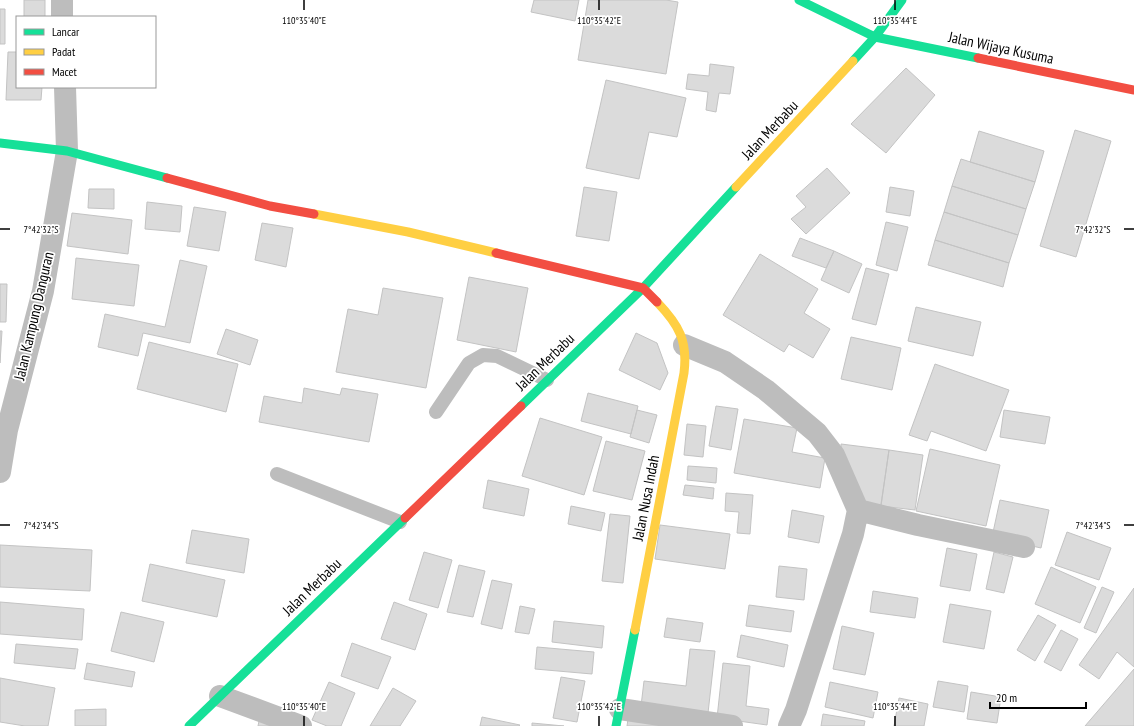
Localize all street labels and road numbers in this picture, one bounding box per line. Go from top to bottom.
street label: Jalan Wijaya Kusuma [946,27,1055,68]
street label: Jalan Merbabu [737,96,802,164]
street label: Jalan Kampung Danguran [9,250,58,383]
street label: Jalan Merbabu [511,329,578,395]
street label: Jalan Nusa Indah [628,453,663,543]
street label: Jalan Merbabu [278,554,345,620]

